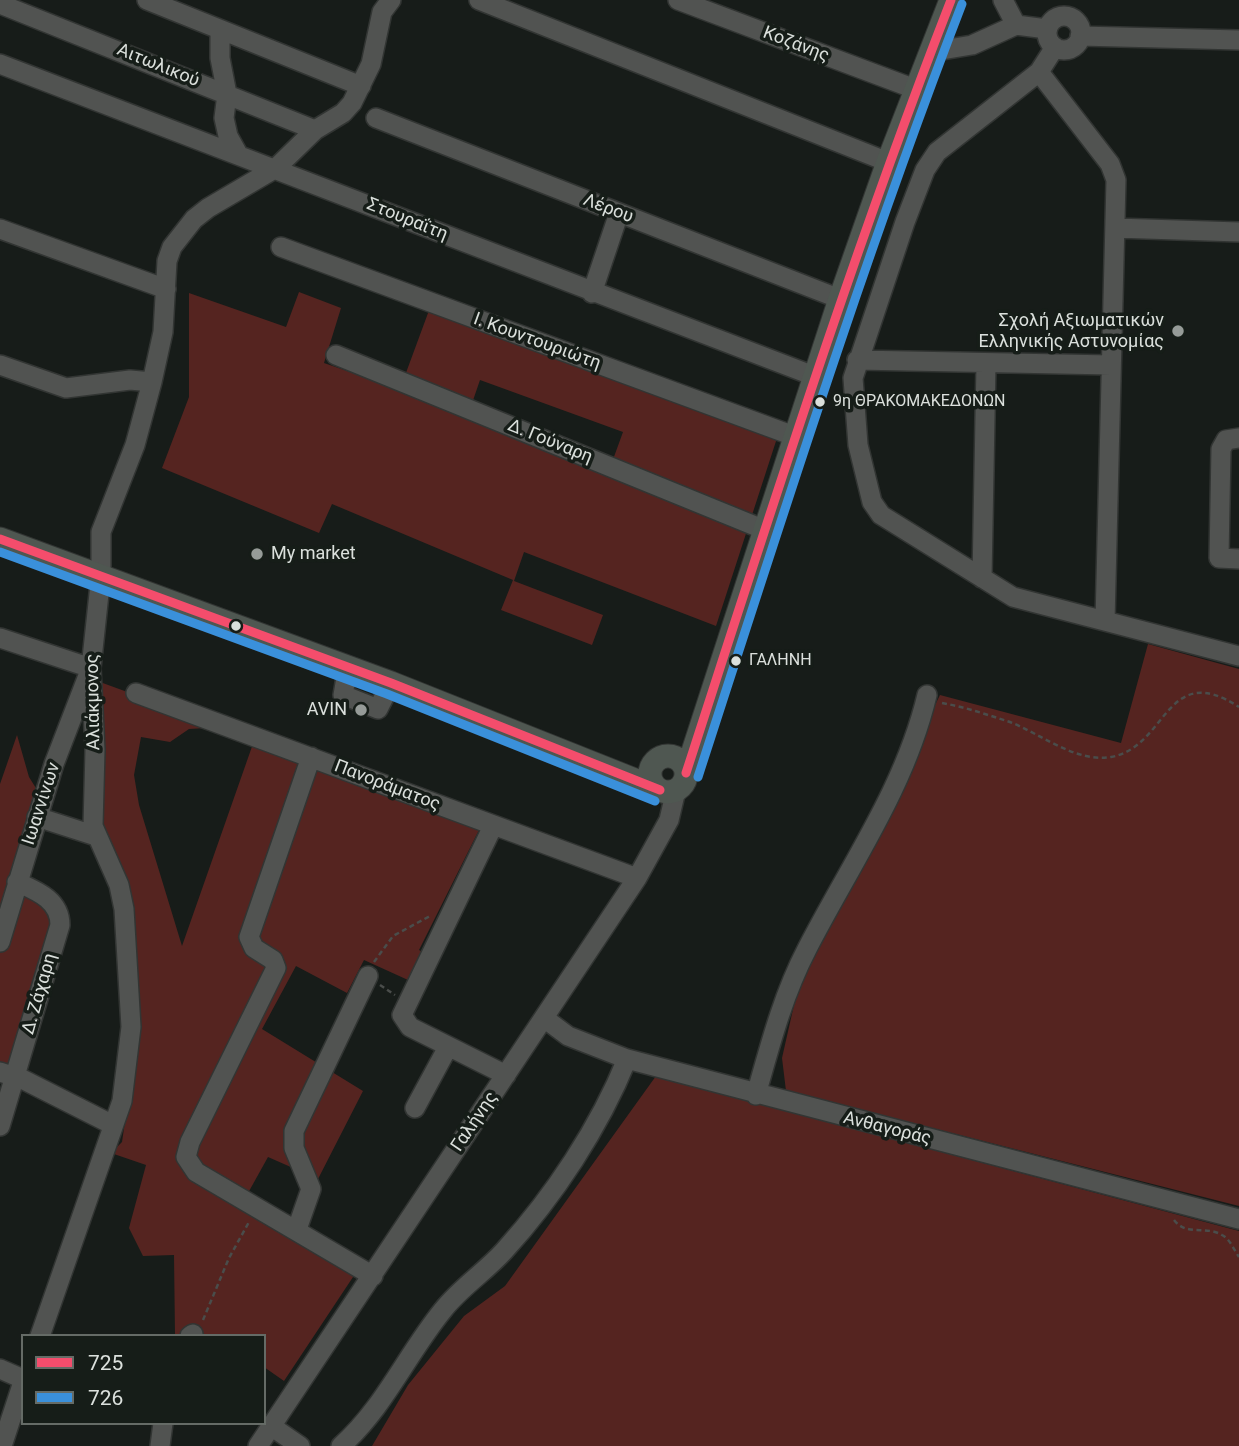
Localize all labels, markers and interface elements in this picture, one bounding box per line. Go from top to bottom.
street label: Κοζάνης [760,23,832,67]
street label: Αιτωλικού [114,40,202,92]
street label: Λέρου [580,190,636,228]
street label: Στουραΐτη [363,194,451,246]
street label: Ι. Κουντουριώτη [470,309,604,375]
place label: Σχολή Αξιωματικών Ελληνικής Αστυνομίας [979,310,1164,352]
marker: Σχολή Αξιωματικών Ελληνικής Αστυνομίας [1170,323,1186,339]
place label: 9η ΘΡΑΚΟΜΑΚΕΔΟΝΩΝ [833,392,1006,412]
marker: 9η ΘΡΑΚΟΜΑΚΕΔΟΝΩΝ [813,395,827,409]
street label: Δ. Γούναρη [504,415,596,469]
place label: My market [271,543,356,565]
marker: My market [249,546,265,562]
unlabelled marker [229,619,243,633]
place label: ΓΑΛΗΝΗ [749,651,812,671]
street label: Αλιάκμονος [82,654,106,750]
marker: ΓΑΛΗΝΗ [729,654,743,668]
place label: AVIN [307,699,347,721]
marker: AVIN [353,702,369,718]
street label: Πανοράματος [331,756,443,816]
street label: Ιωαννίνων [19,760,65,848]
street label: Δ. Ζάχαρη [18,951,62,1037]
street label: Γαλήνης [447,1088,503,1156]
street label: Ανθαγοράς [841,1108,933,1150]
legend [21,1334,266,1425]
text: 725 [88,1351,123,1375]
text: 726 [88,1386,123,1410]

